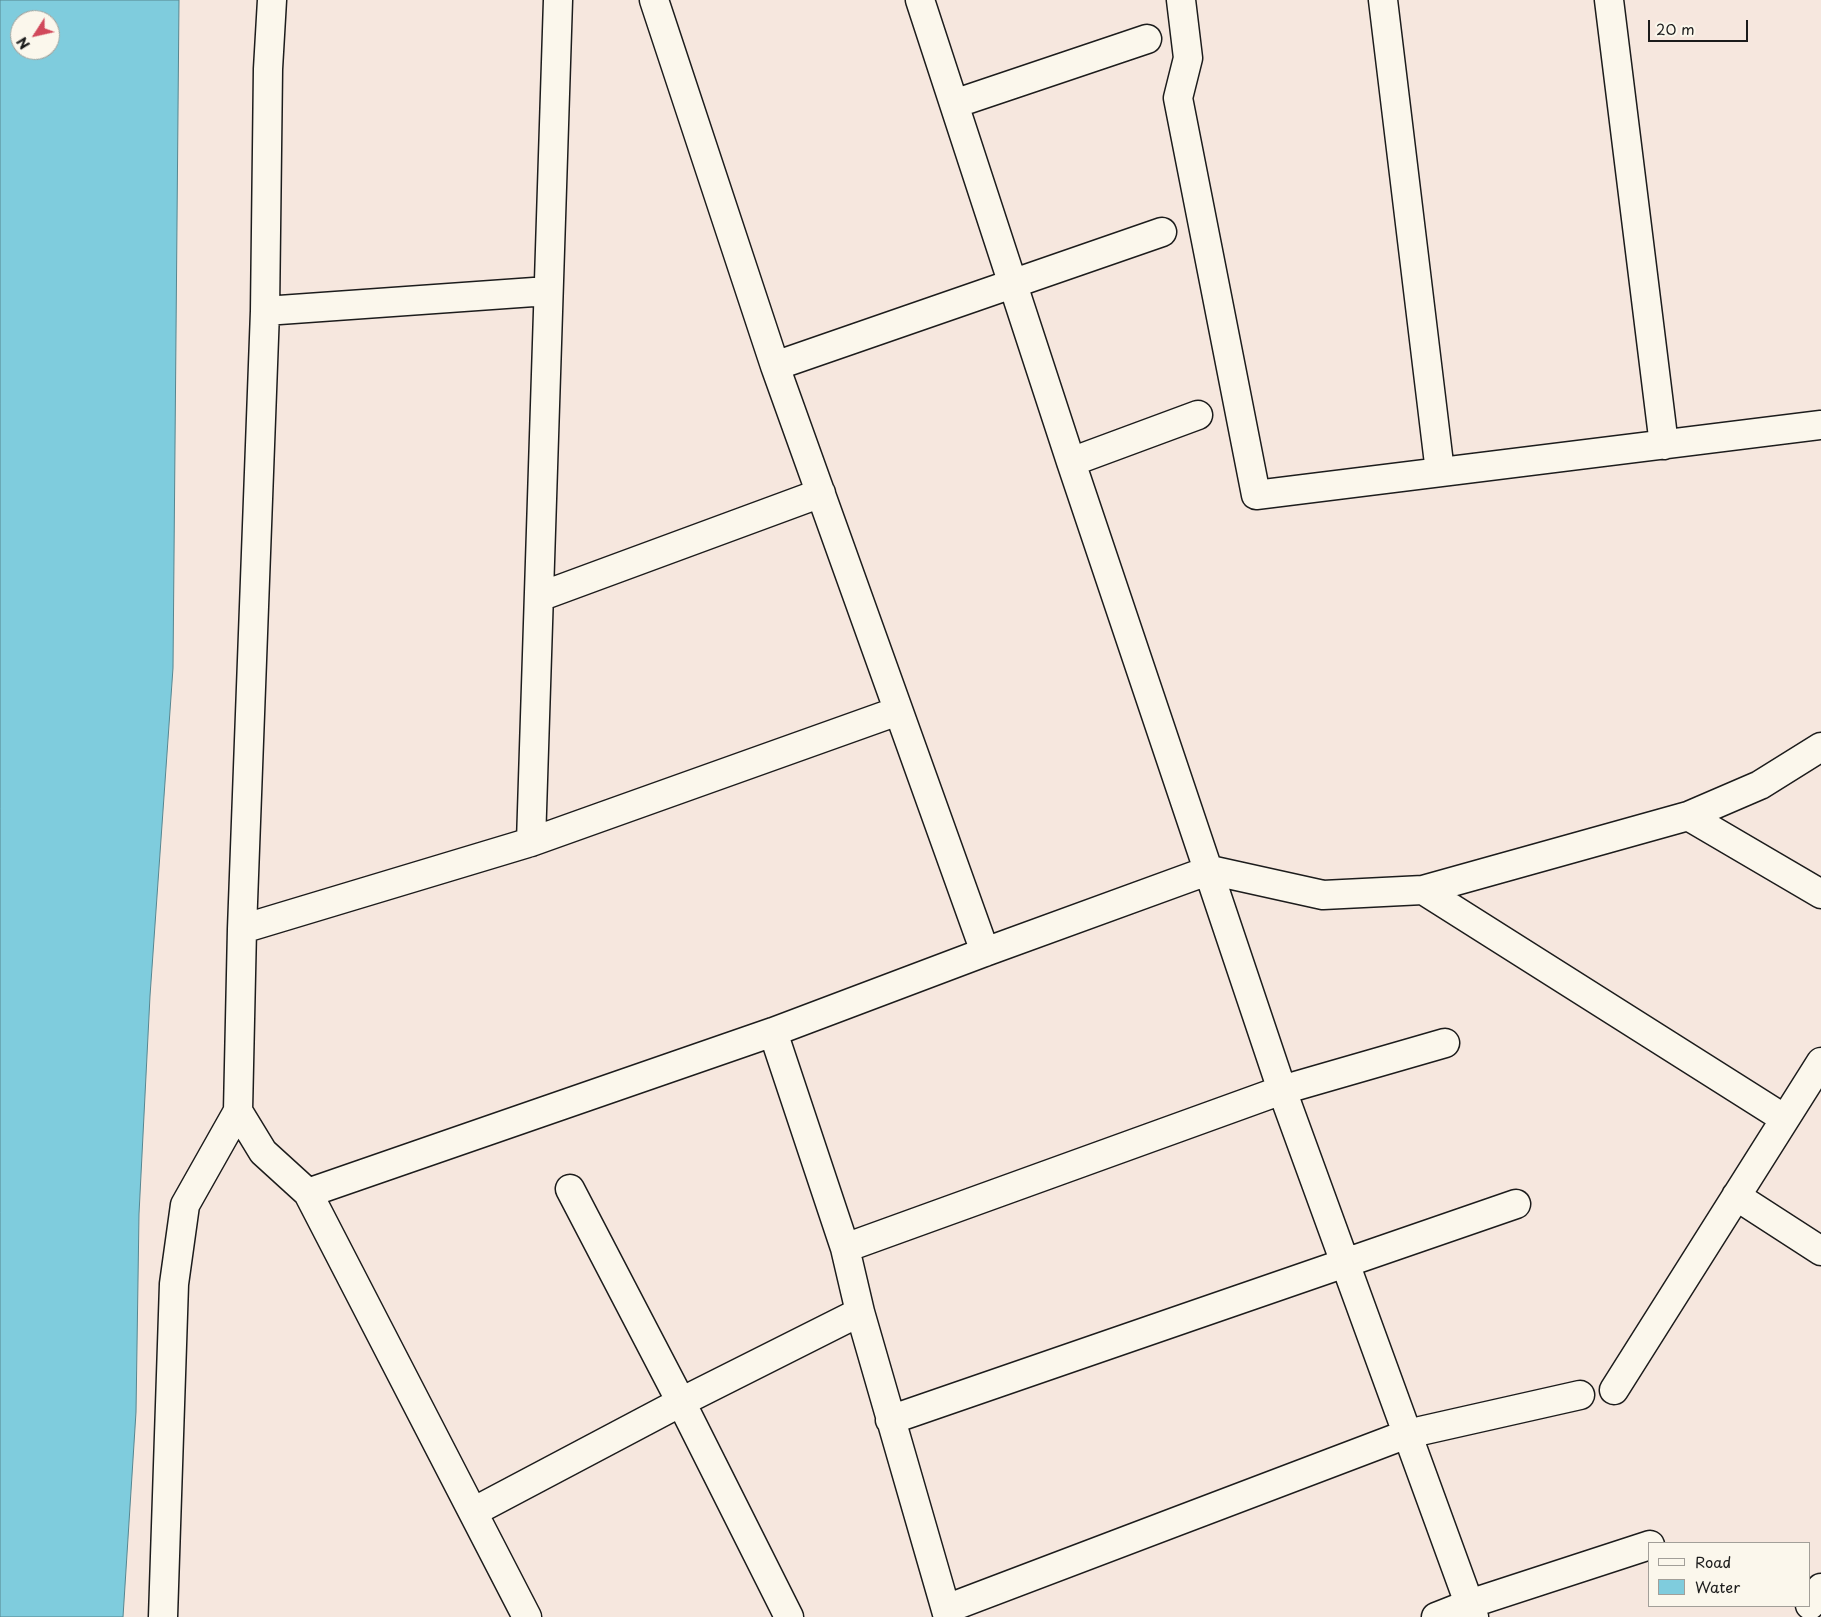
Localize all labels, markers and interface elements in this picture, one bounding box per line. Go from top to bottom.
north arrow [10,10,60,60]
scale bar [1651,10,1751,42]
text: 20 m [1656,17,1695,40]
text: N [11,33,35,54]
legend [1648,1542,1811,1607]
text: Road [1695,1550,1731,1573]
text: Water [1695,1575,1740,1598]

